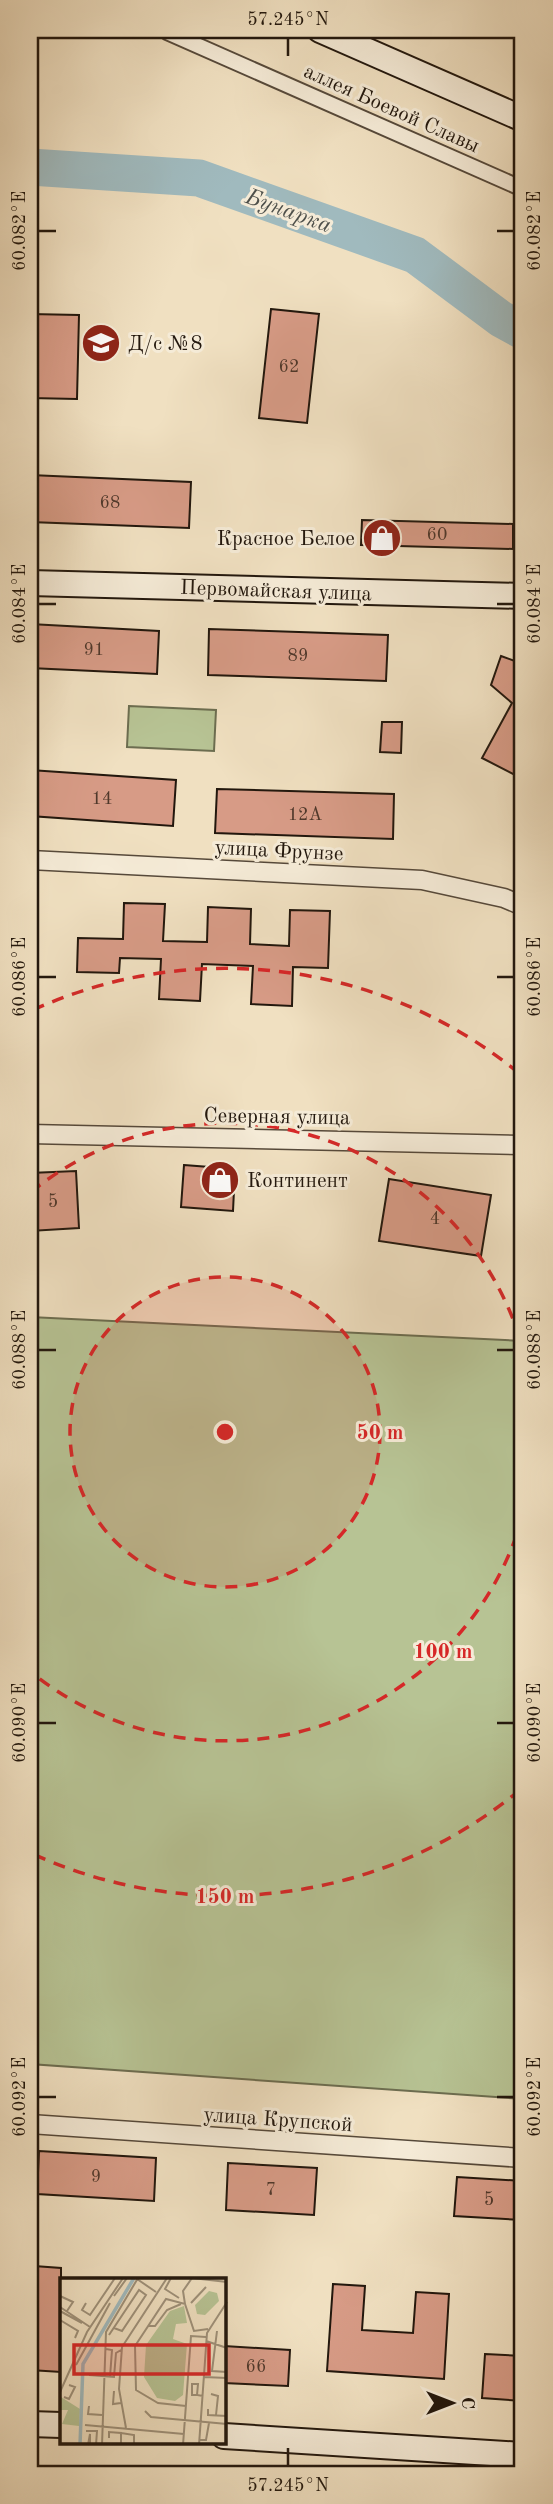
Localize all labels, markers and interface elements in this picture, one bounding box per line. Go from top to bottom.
text: 57.245°N [247,11,329,29]
street label: аллея Боевой Славы [301,61,482,158]
water label: Бунарка [241,185,334,238]
text: 60.082°E [11,191,29,271]
text: 60.082°E [526,191,544,271]
school or university icon: Д/с №8 [80,322,122,364]
place label: Д/с №8 [128,334,203,355]
house number: 62 [279,358,299,376]
house number: 68 [100,494,120,512]
shop icon: Красное Белое [361,517,403,559]
house number: 60 [427,526,447,544]
place label: Красное Белое [217,529,355,550]
text: 60.084°E [11,564,29,644]
text: 60.084°E [526,564,544,644]
street label: Первомайская улица [180,578,372,605]
house number: 91 [84,641,104,659]
house number: 89 [288,647,308,665]
house number: 14 [92,790,112,808]
house number: 12А [288,806,323,824]
street label: улица Фрунзе [214,838,344,865]
text: 60.086°E [11,937,29,1017]
text: 60.086°E [526,937,544,1017]
street label: Северная улица [203,1106,351,1129]
shop icon: Континент [199,1159,241,1201]
place label: Континент [247,1171,348,1192]
house number: 5 [48,1193,58,1211]
house number: 4 [430,1210,440,1228]
text: 60.088°E [11,1310,29,1390]
text: 60.088°E [526,1310,544,1390]
centre of rings [213,1420,237,1444]
text: 50 m [356,1423,404,1444]
text: 100 m [413,1642,473,1663]
text: 60.090°E [11,1683,29,1763]
text: 60.090°E [526,1683,544,1763]
text: 150 m [195,1887,255,1908]
text: 60.092°E [11,2057,29,2137]
text: 60.092°E [526,2057,544,2137]
street label: улица Крупской [203,2105,353,2136]
house number: 9 [91,2168,101,2186]
house number: 7 [266,2181,276,2199]
house number: 5 [484,2191,494,2209]
inset map [60,2278,226,2444]
house number: 66 [246,2358,266,2376]
north arrow [416,2368,486,2438]
text: С [457,2397,476,2409]
text: 57.245°N [247,2477,329,2495]

